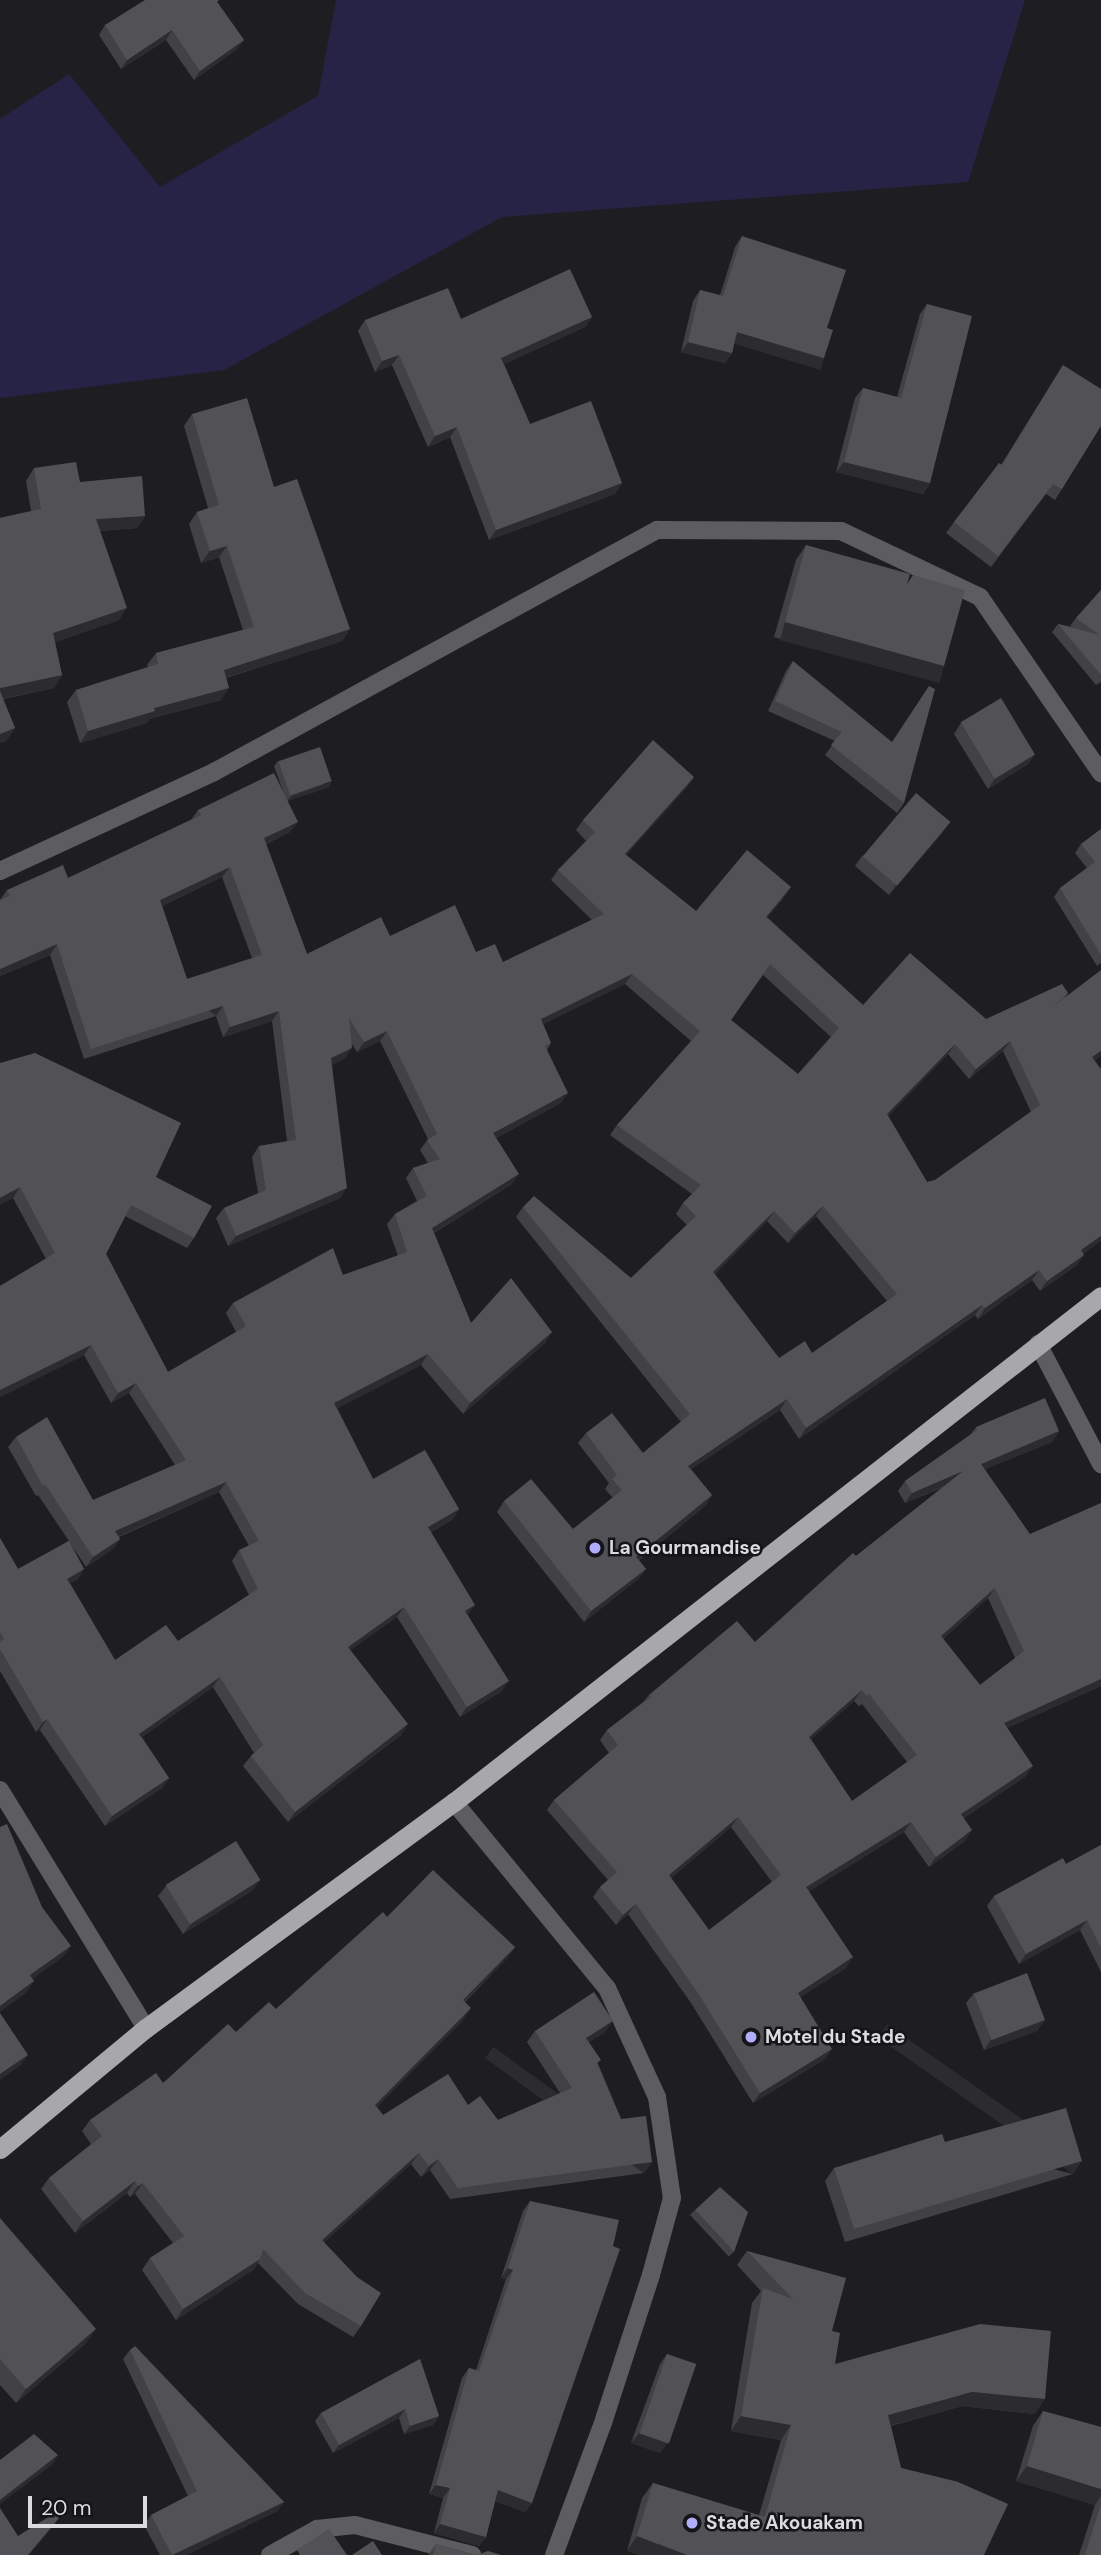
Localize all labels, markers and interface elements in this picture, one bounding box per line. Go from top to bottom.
place label: La Gourmandise [609,1537,761,1559]
marker: La Gourmandise [587,1540,603,1556]
place label: Motel du Stade [765,2026,905,2048]
marker: Motel du Stade [743,2029,759,2045]
scale bar [32,2482,150,2526]
text: 20 m [41,2494,92,2522]
place label: Stade Akouakam [706,2512,863,2534]
marker: Stade Akouakam [684,2515,700,2531]

